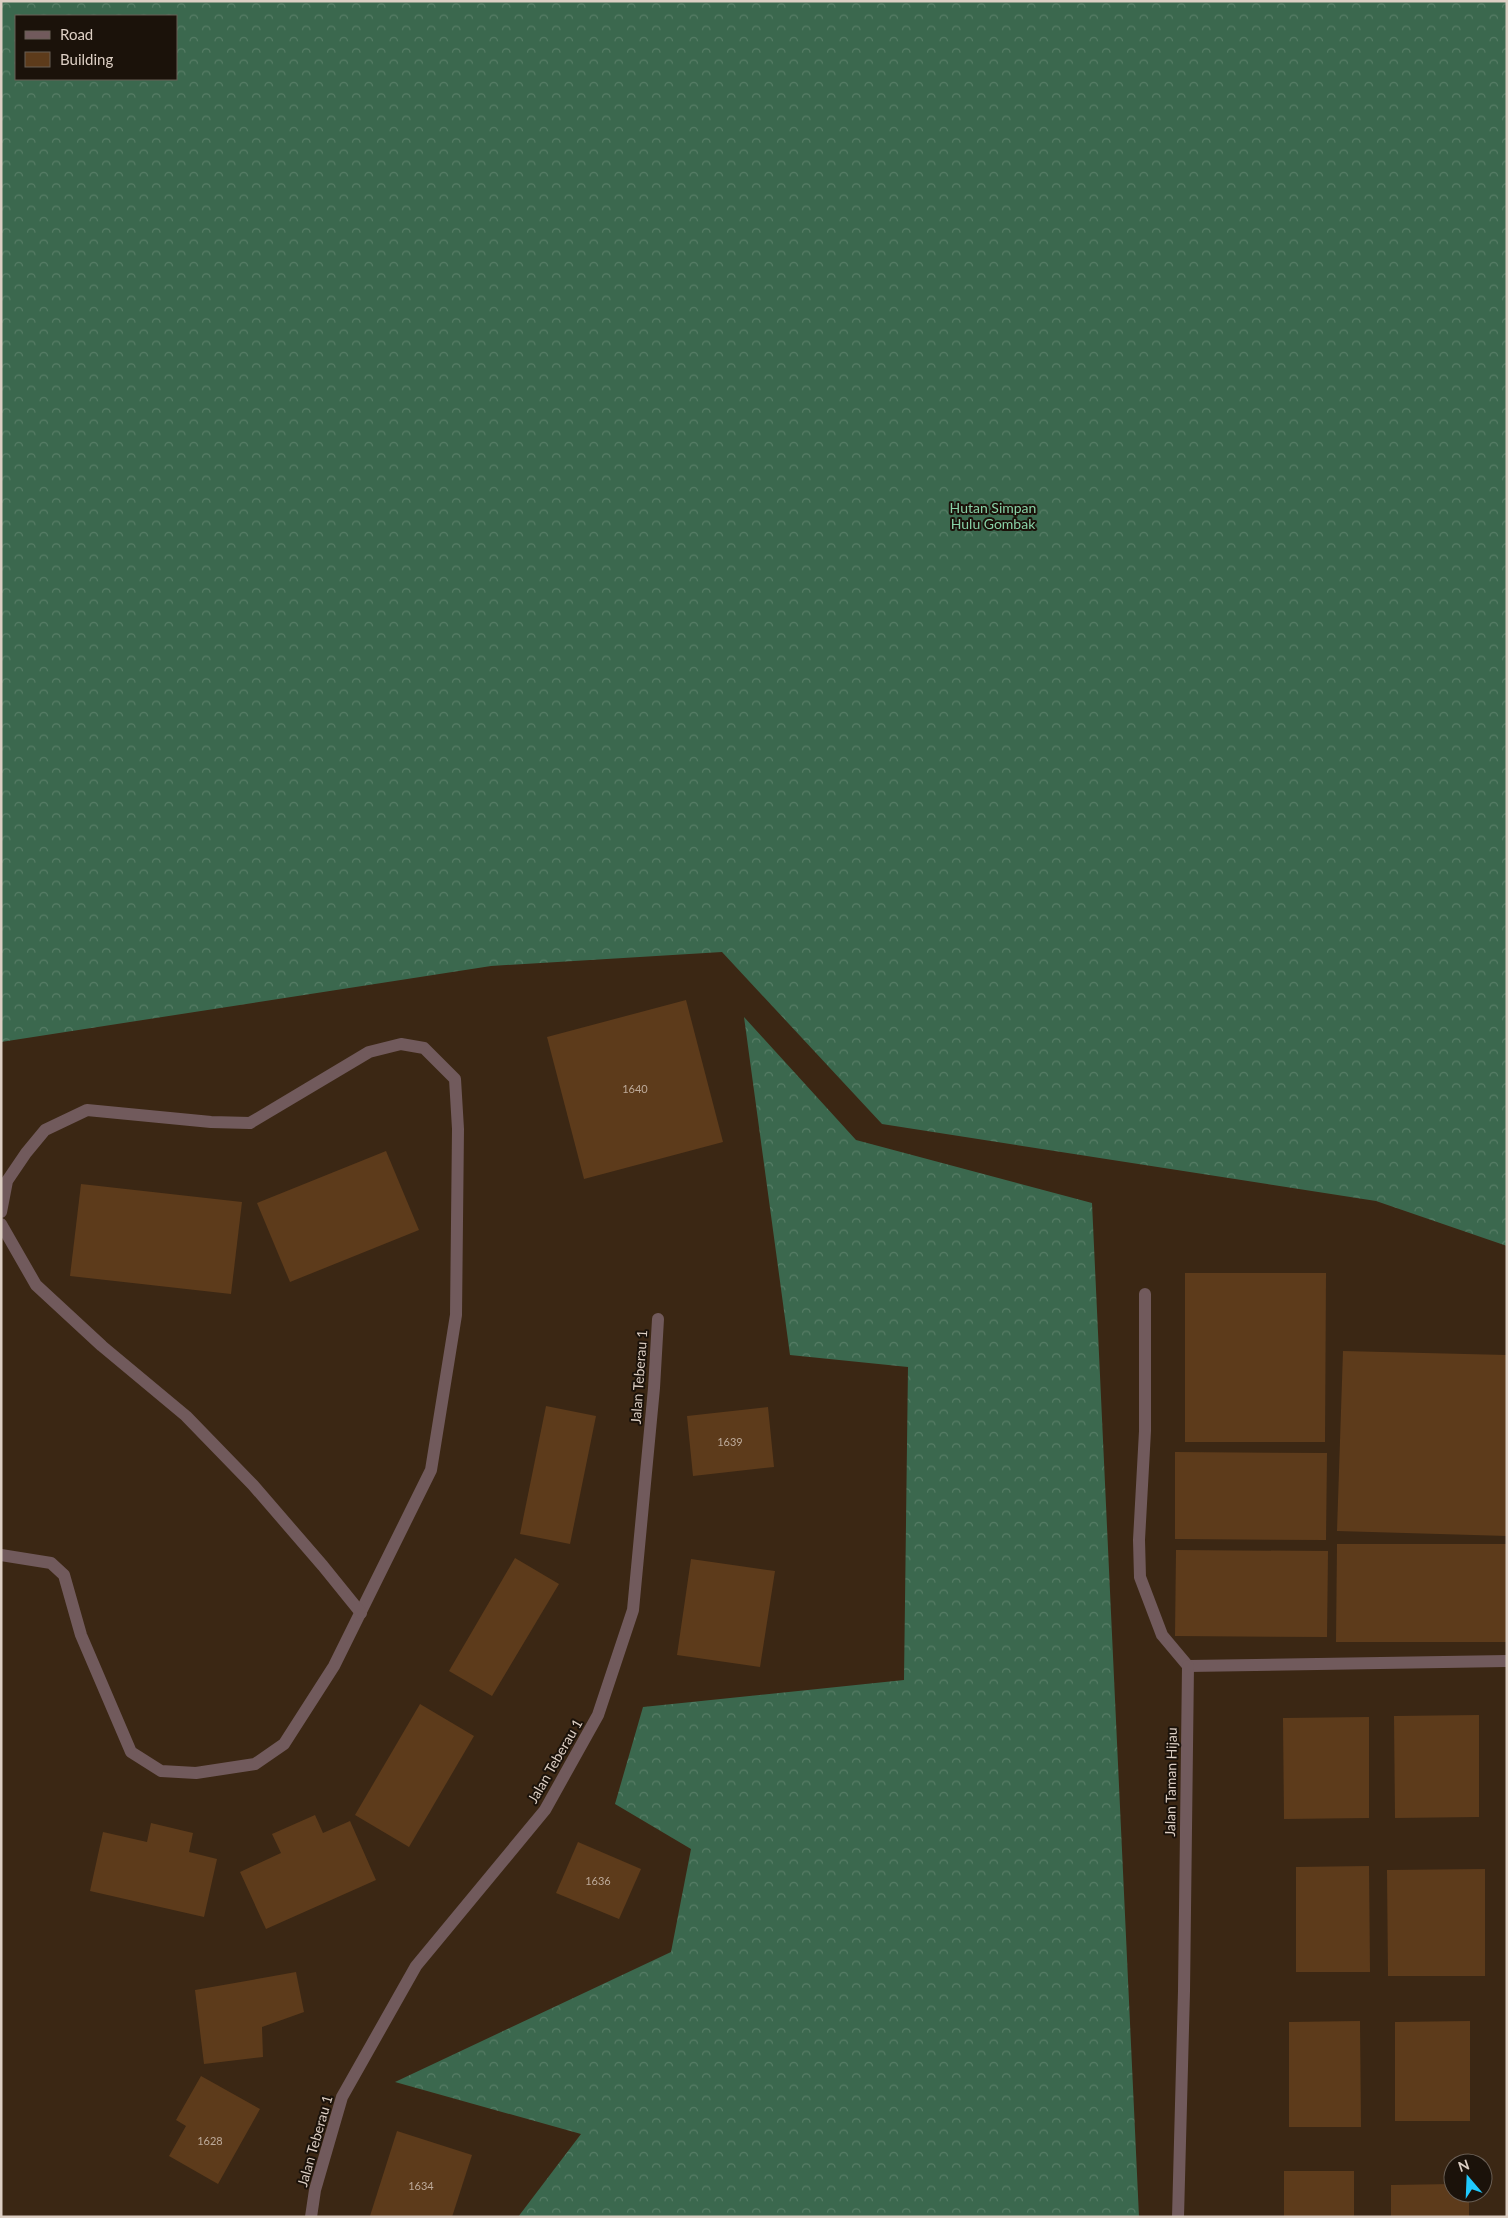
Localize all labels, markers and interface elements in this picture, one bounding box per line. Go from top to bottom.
legend [15,15,178,80]
text: Road [60,25,93,43]
text: Building [60,50,113,68]
park label: Hutan Simpan Hulu Gombak [950,499,1036,532]
house number: 1640 [622,1082,648,1095]
street label: Jalan Teberau 1 [627,1329,650,1425]
house number: 1639 [717,1435,743,1448]
street label: Jalan Teberau 1 [524,1716,586,1806]
street label: Jalan Taman Hijau [1161,1727,1180,1837]
house number: 1636 [585,1874,611,1887]
street label: Jalan Teberau 1 [293,2093,336,2189]
house number: 1628 [197,2134,223,2147]
north arrow [1443,2153,1493,2203]
text: N [1456,2155,1471,2175]
house number: 1634 [408,2179,434,2192]

